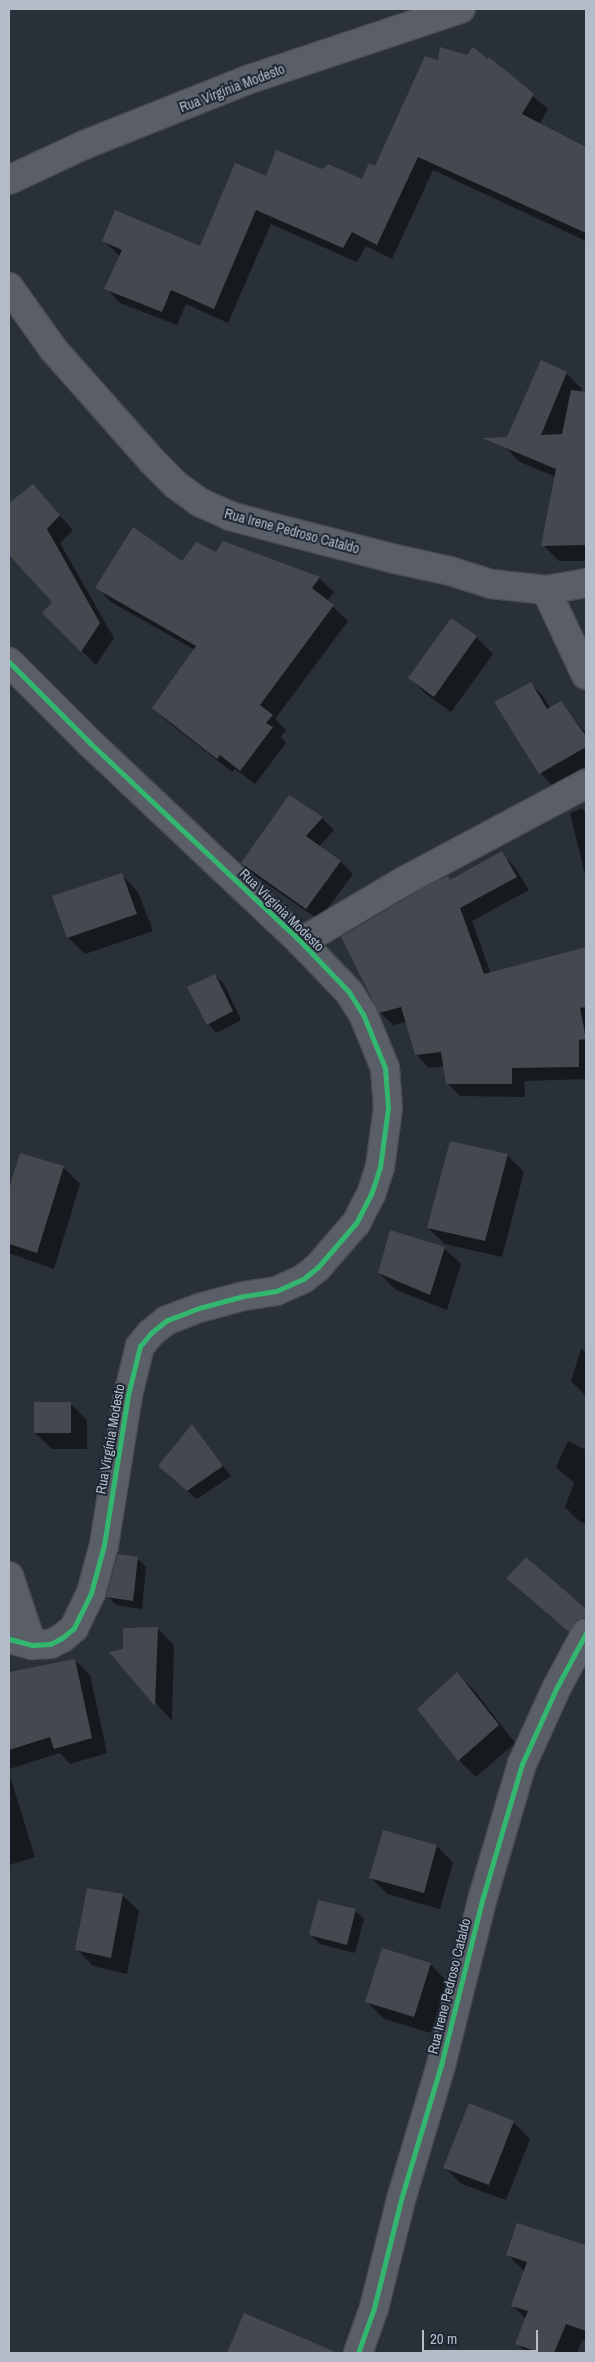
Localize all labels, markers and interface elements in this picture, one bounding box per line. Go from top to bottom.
street label: Rua Virgínia Modesto [177,60,287,116]
street label: Rua Irene Pedroso Cataldo [223,505,361,557]
street label: Rua Virgínia Modesto [236,865,328,955]
street label: Rua Virgínia Modesto [92,1383,128,1495]
street label: Rua Irene Pedroso Cataldo [424,1916,474,2056]
scale bar [425,2320,541,2352]
text: 20 m [430,2328,457,2349]

